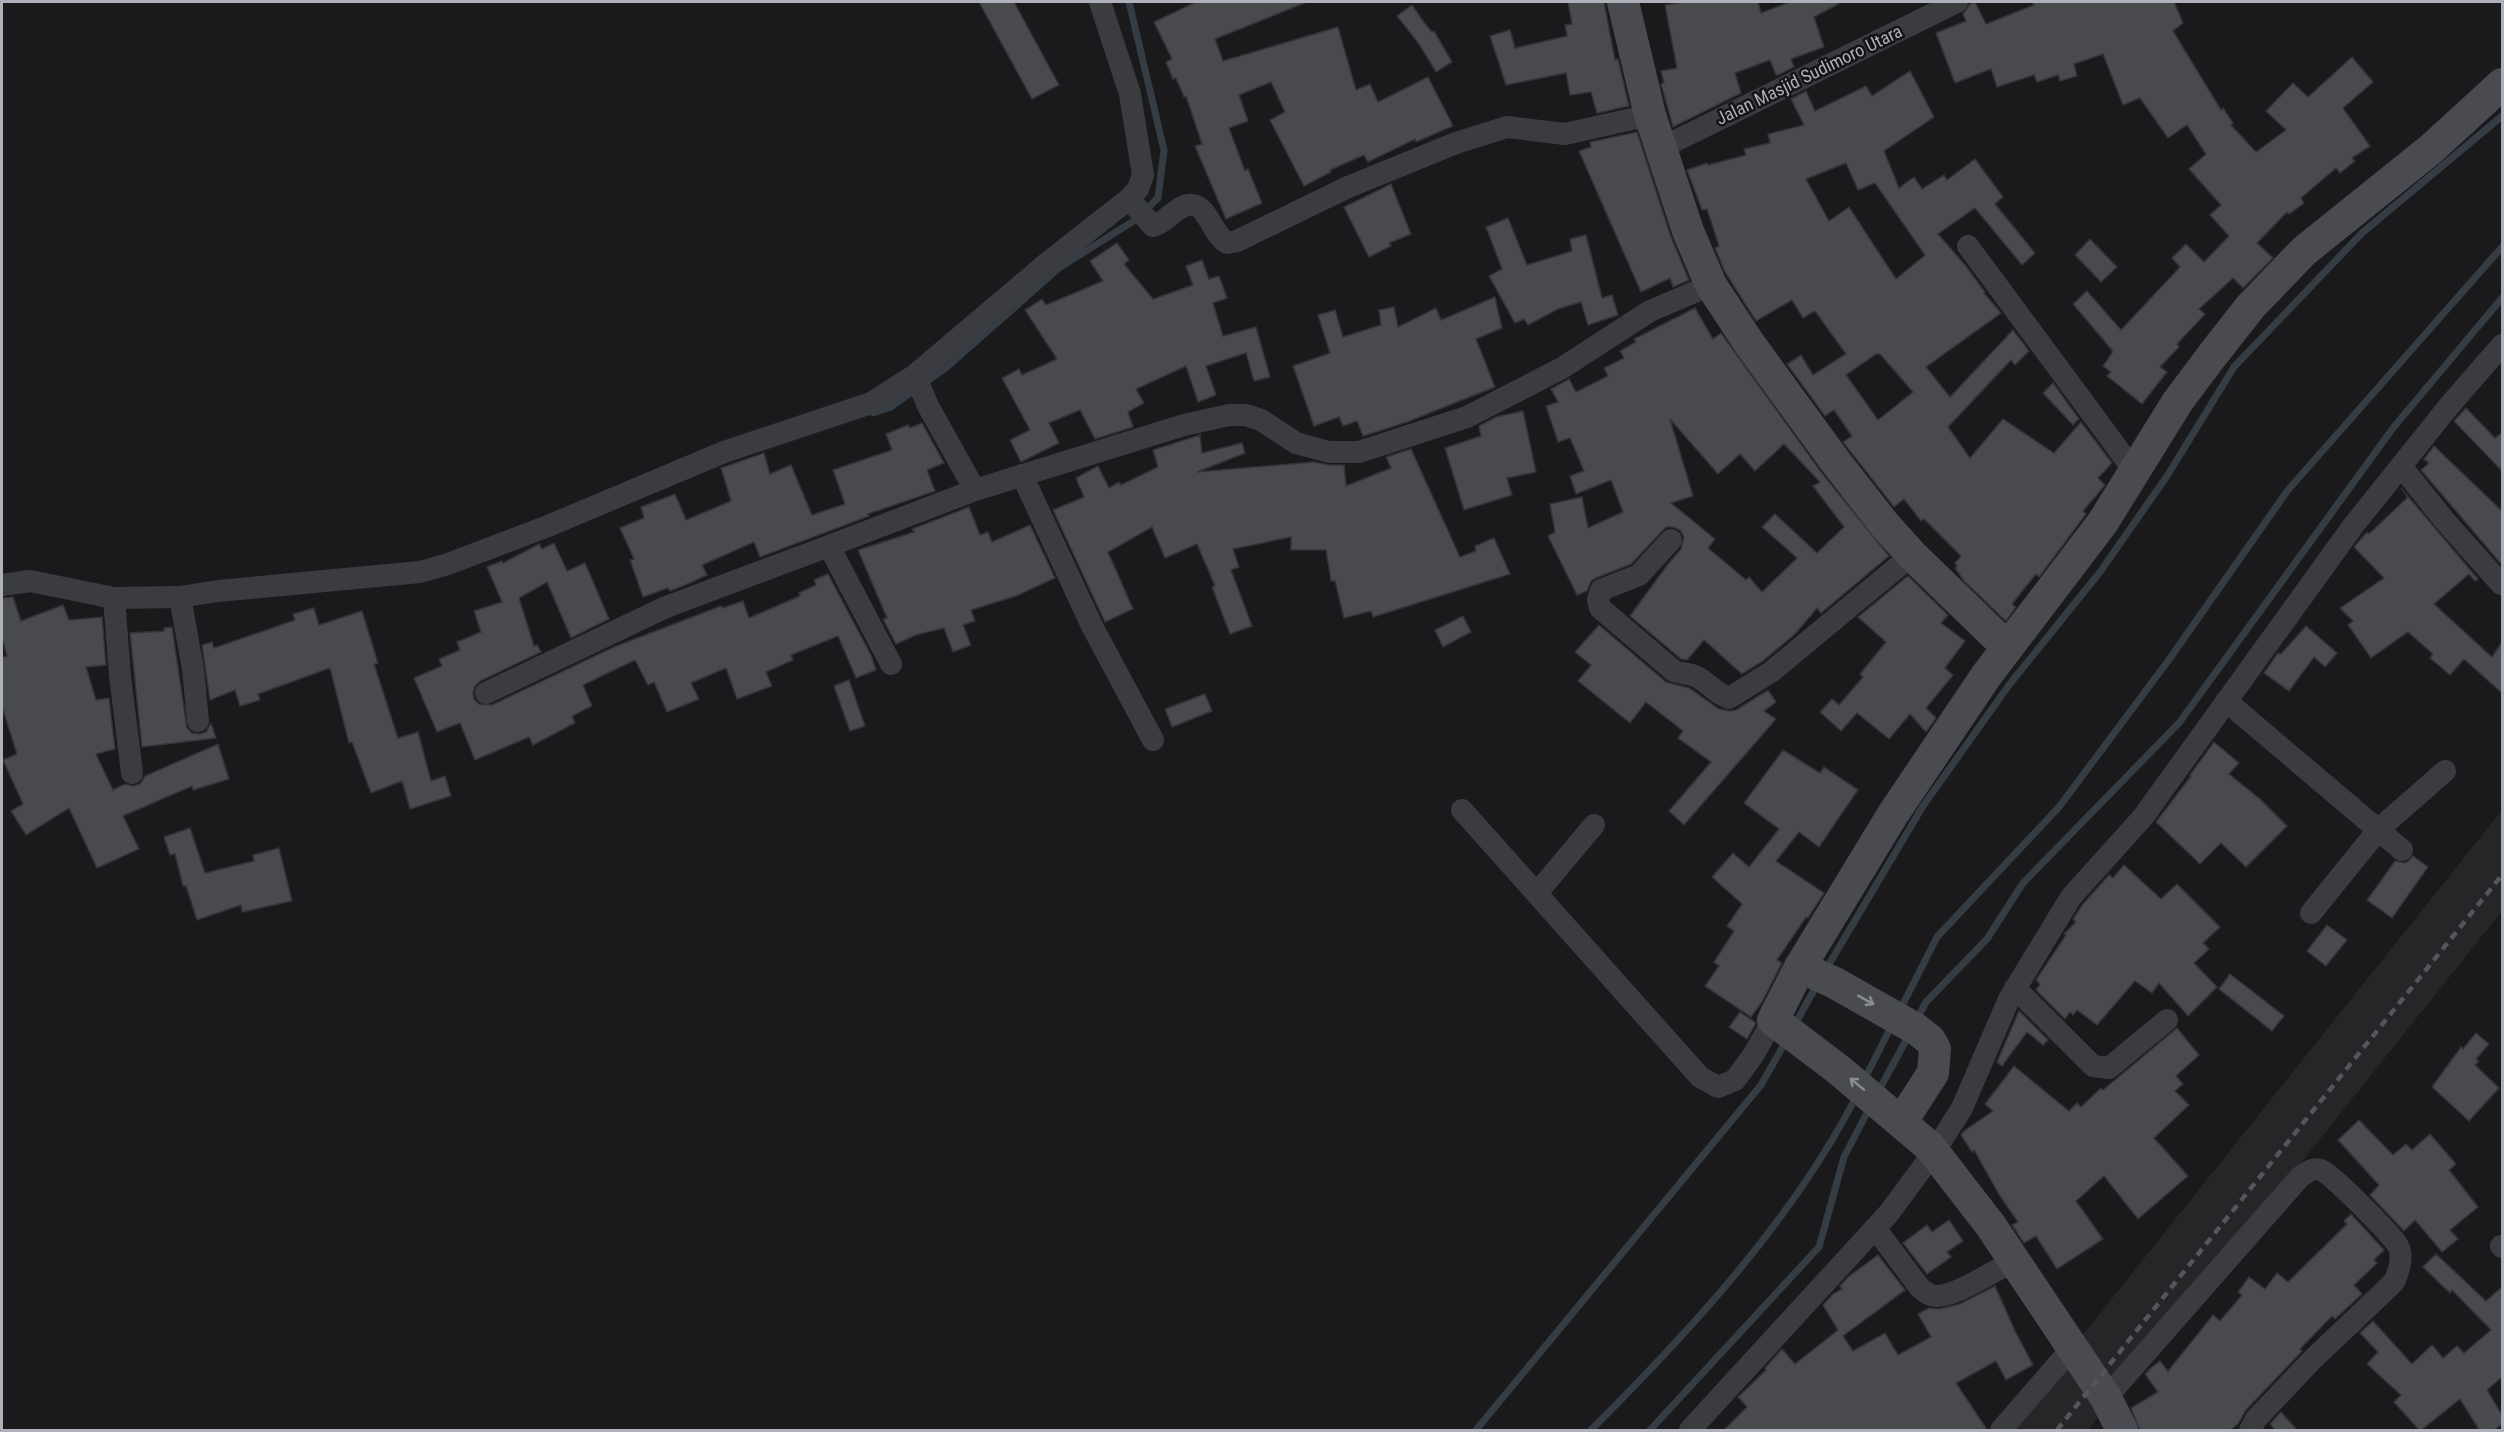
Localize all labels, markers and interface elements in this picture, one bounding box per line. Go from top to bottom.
street label: Jalan Masjid Sudimoro Utara [1712,20,1905,129]
one-way arrow [1857,995,1874,1007]
one-way arrow [1849,1078,1865,1091]

